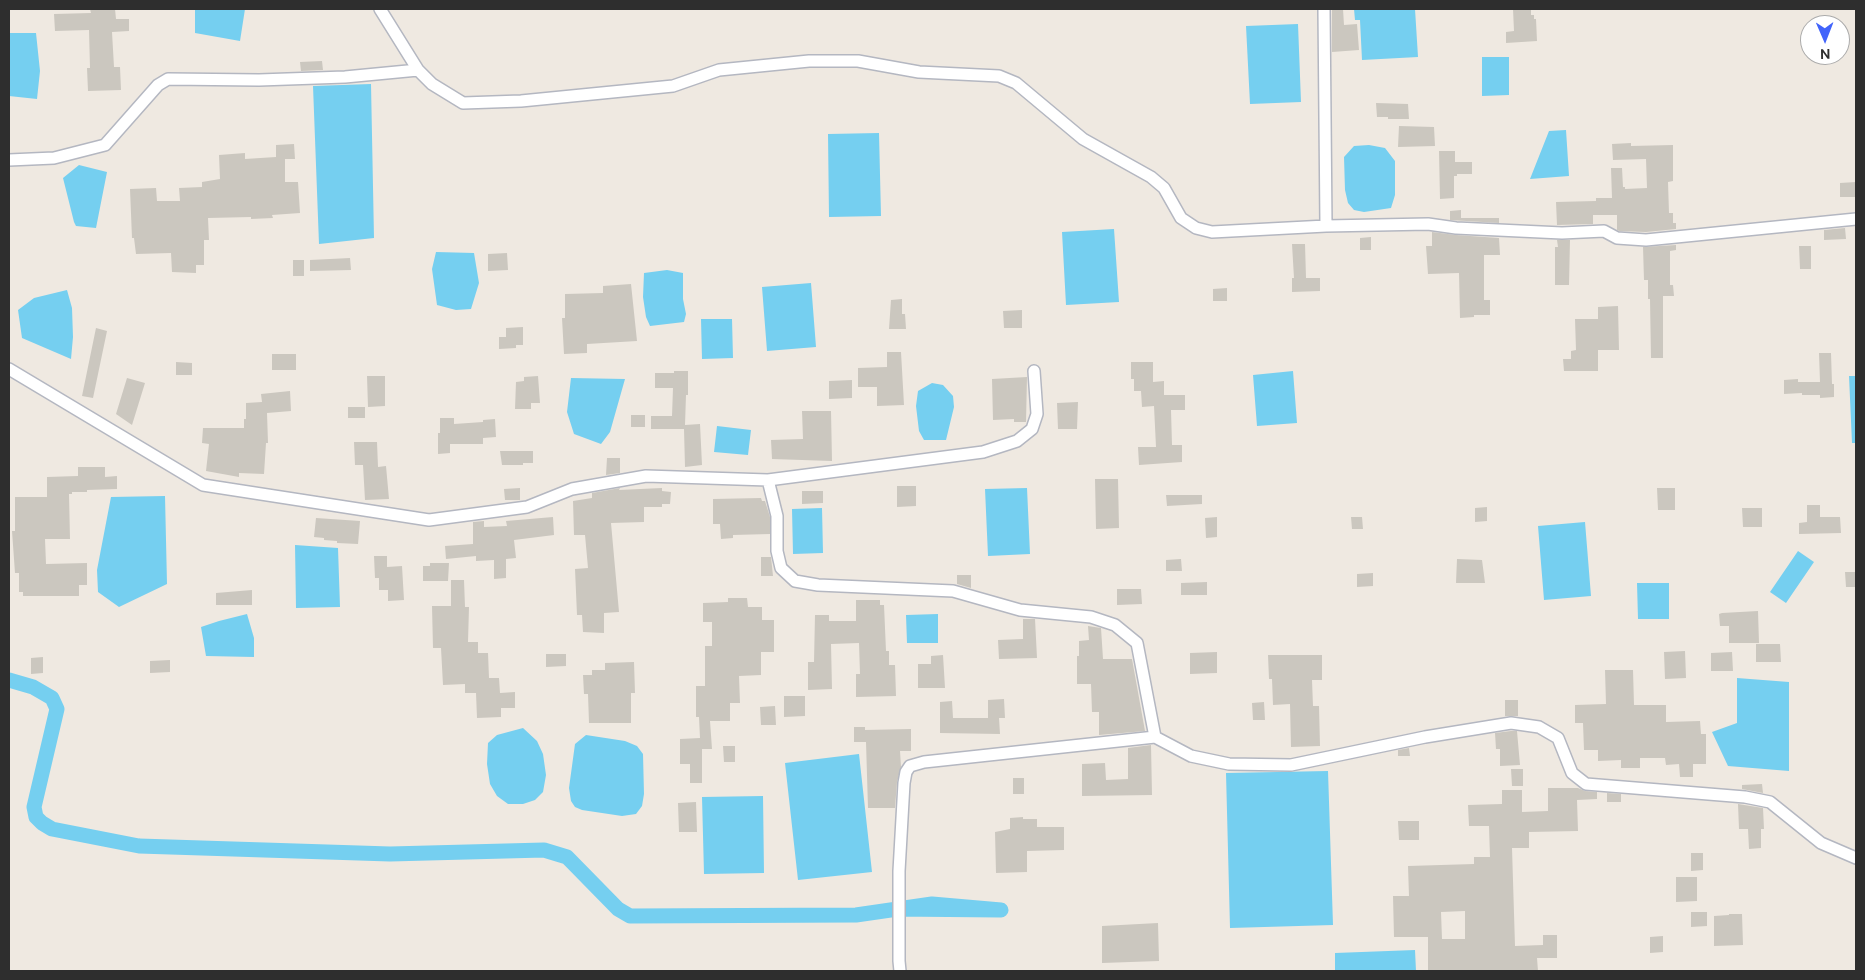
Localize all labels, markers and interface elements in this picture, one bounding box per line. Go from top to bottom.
north arrow [1800,15,1850,65]
text: N [1820,45,1831,63]

